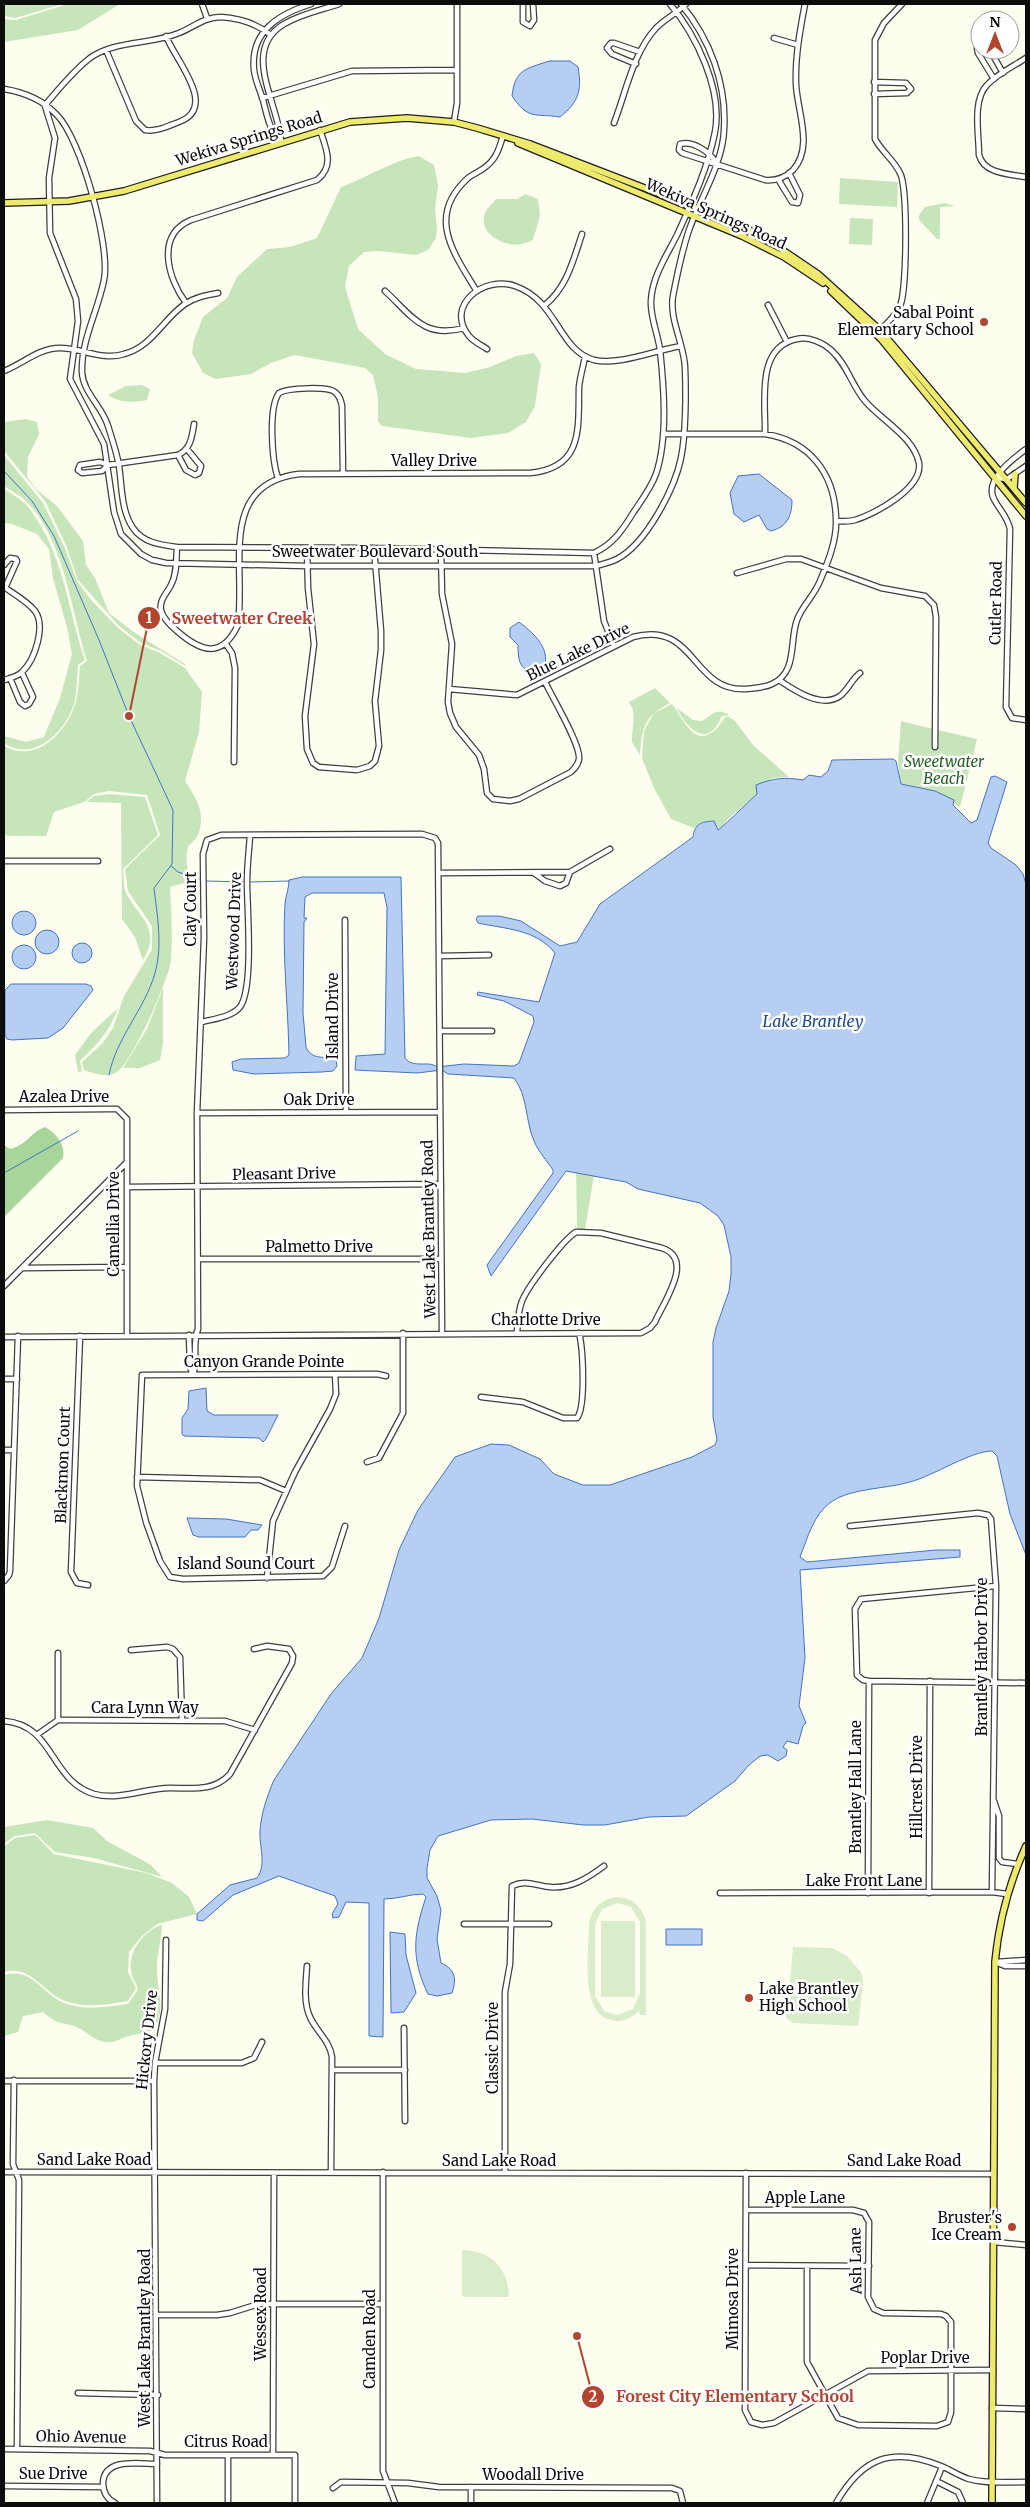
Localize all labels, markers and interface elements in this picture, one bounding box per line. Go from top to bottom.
north arrow [970,10,1020,60]
text: N [989,13,1001,31]
street label: Wekiva Springs Road [172,107,324,170]
street label: Wekiva Springs Road [642,174,790,253]
place label: Sabal Point Elementary School [837,303,974,339]
marker: Sabal Point Elementary School [978,316,990,328]
street label: Valley Drive [390,451,477,470]
street label: Sweetwater Boulevard South [272,542,478,561]
street label: Cutler Road [985,561,1006,645]
callout: Sweetwater Creek [137,603,323,634]
text: 1 [146,608,153,627]
text: Sweetwater Creek [172,608,313,628]
street label: Blue Lake Drive [523,618,633,685]
park label: Sweetwater Beach [904,752,985,788]
street label: Clay Court [181,871,200,946]
street label: Westwood Drive [222,871,245,991]
street label: Island Drive [323,972,342,1059]
water label: Lake Brantley [763,1011,864,1031]
street label: Azalea Drive [18,1087,109,1106]
street label: Oak Drive [284,1090,355,1109]
street label: West Lake Brantley Road [417,1140,440,1320]
street label: Pleasant Drive [232,1163,336,1184]
street label: Camellia Drive [104,1171,123,1277]
street label: Palmetto Drive [265,1237,373,1256]
street label: Charlotte Drive [491,1310,601,1329]
street label: Canyon Grande Pointe [184,1352,344,1371]
street label: Blackmon Court [51,1406,74,1524]
street label: Island Sound Court [177,1554,315,1573]
street label: Brantley Harbor Drive [972,1577,991,1736]
street label: Cara Lynn Way [91,1698,199,1717]
street label: Brantley Hall Lane [846,1720,865,1854]
street label: Hillcrest Drive [907,1735,926,1839]
street label: Lake Front Lane [806,1871,923,1890]
place label: Lake Brantley High School [759,1979,859,2015]
street label: Hickory Drive [132,1989,161,2091]
marker: Lake Brantley High School [743,1992,755,2004]
street label: Classic Drive [483,2002,502,2094]
street label: Sand Lake Road [37,2150,151,2169]
street label: Sand Lake Road [442,2151,556,2170]
street label: Sand Lake Road [847,2151,961,2170]
street label: Apple Lane [764,2188,845,2207]
place label: Bruster's Ice Cream [931,2208,1002,2244]
marker: Bruster's Ice Cream [1006,2221,1018,2233]
street label: Ash Lane [845,2227,866,2296]
street label: Mimosa Drive [723,2248,742,2350]
street label: West Lake Brantley Road [135,2249,154,2428]
street label: Wessex Road [251,2267,270,2362]
street label: Camden Road [360,2289,379,2389]
street label: Poplar Drive [880,2348,970,2367]
callout: Forest City Elementary School [580,2381,864,2412]
text: Forest City Elementary School [616,2386,854,2406]
text: 2 [589,2387,598,2406]
street label: Ohio Avenue [36,2426,126,2447]
street label: Citrus Road [184,2432,268,2451]
street label: Sue Drive [19,2464,87,2483]
street label: Woodall Drive [481,2465,584,2484]

